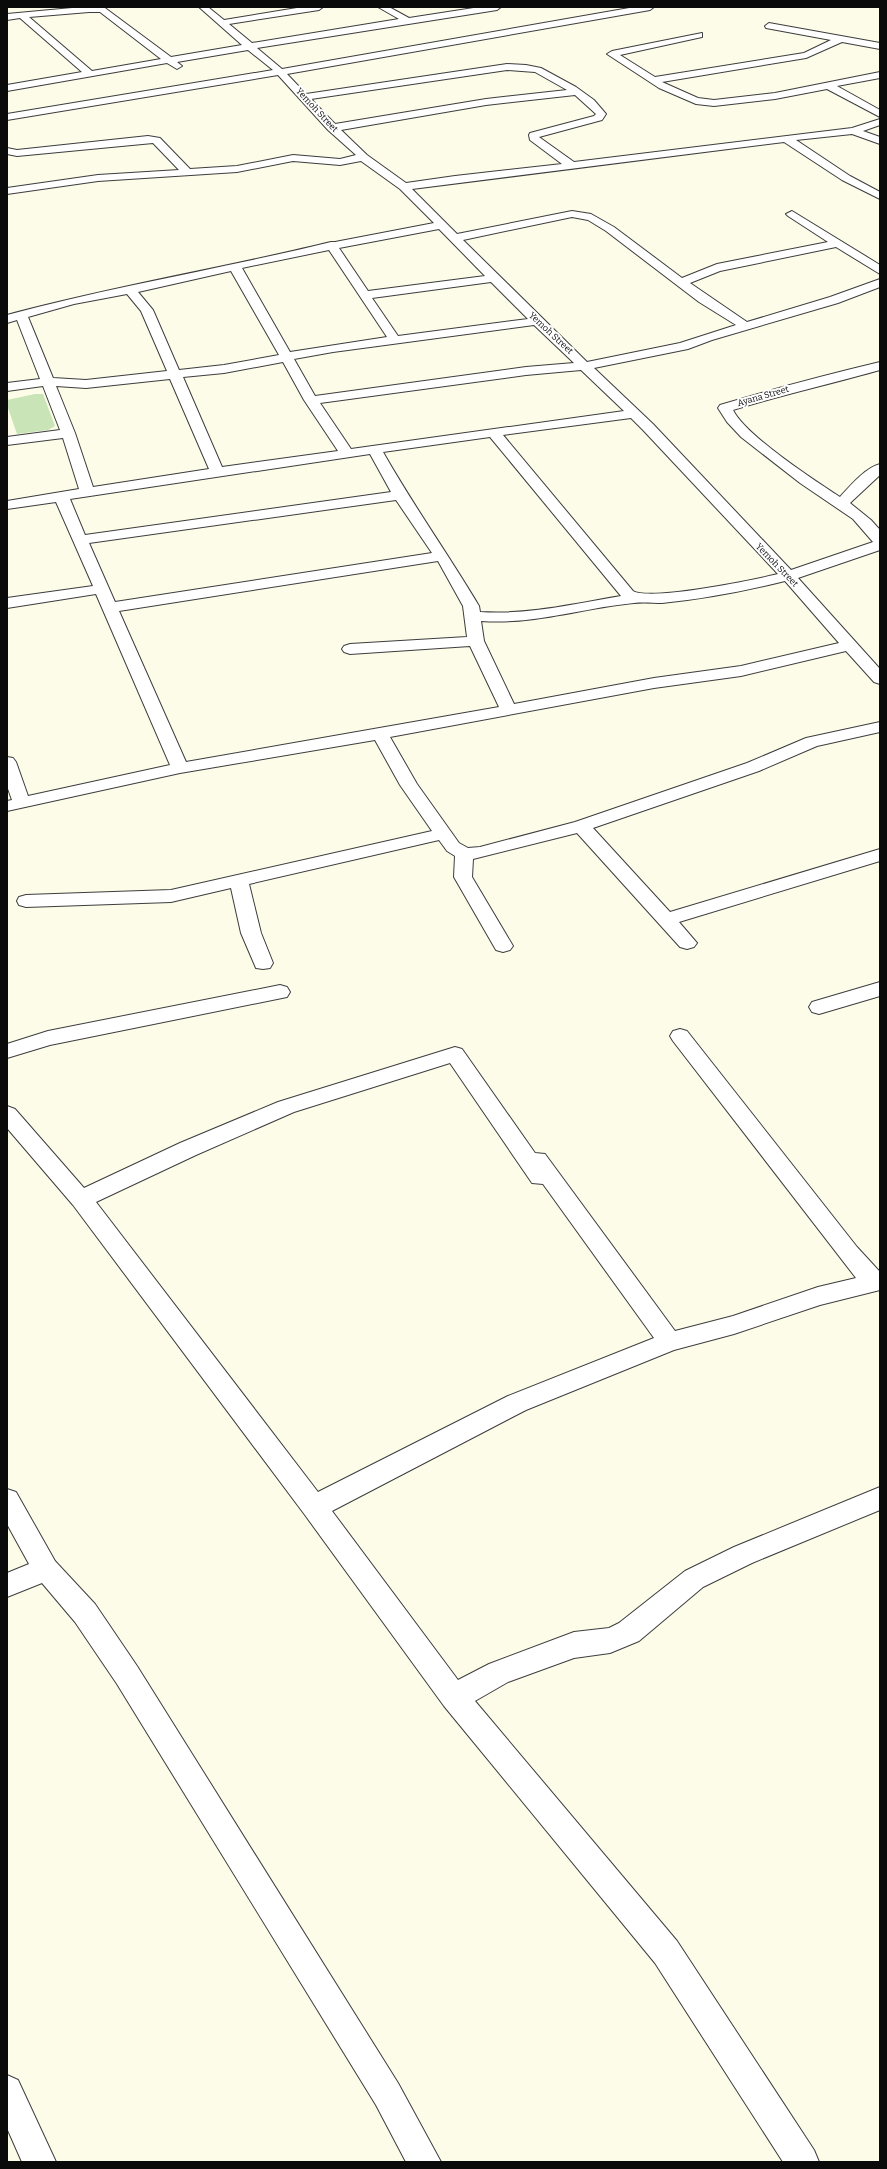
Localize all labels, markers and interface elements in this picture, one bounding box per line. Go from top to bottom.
street label: Yemoh Street [294,86,340,135]
street label: Yemoh Street [527,310,576,356]
street label: Ayana Street [736,384,791,408]
street label: Yemoh Street [754,541,801,589]

